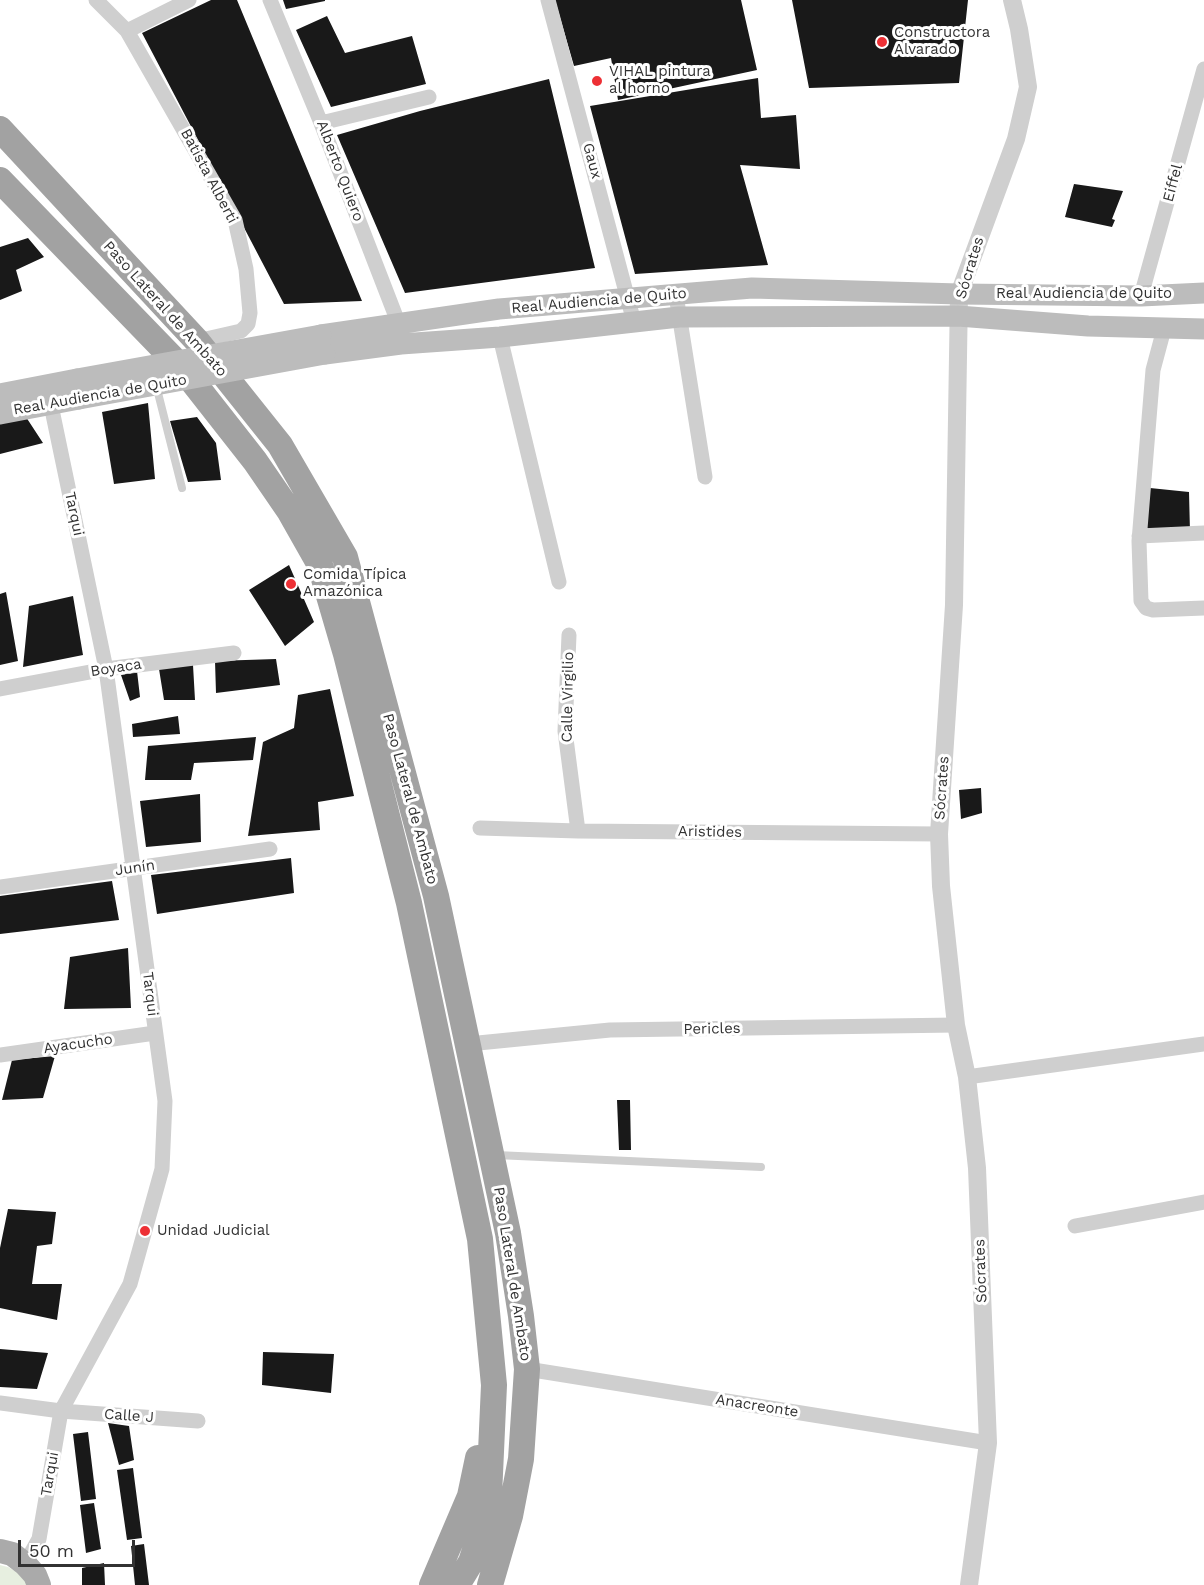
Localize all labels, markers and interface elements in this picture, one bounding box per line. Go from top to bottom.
place label: Constructora Alvarado [894,24,990,59]
marker: Constructora Alvarado [875,35,889,49]
place label: VIHAL pintura al horno [609,63,711,98]
marker: VIHAL pintura al horno [590,74,604,88]
street label: Alberto Quiero [312,118,368,224]
street label: Batista Alberti [177,126,241,226]
street label: Gaux [579,141,605,181]
street label: Eiffel [1159,162,1187,204]
street label: Sócrates [952,235,988,301]
street label: Paso Lateral de Ambato [99,238,231,380]
street label: Real Audiencia de Quito [511,284,687,318]
street label: Real Audiencia de Quito [996,285,1172,303]
street label: Real Audiencia de Quito [12,371,188,419]
street label: Tarqui [61,490,87,538]
place label: Comida Típica Amazónica [303,566,407,601]
marker: Comida Típica Amazónica [284,577,298,591]
street label: Calle Virgilio [558,651,578,743]
street label: Boyaca [89,655,143,681]
street label: Paso Lateral de Ambato [379,712,441,886]
street label: Sócrates [931,755,953,821]
street label: Aristides [678,822,742,842]
street label: Junín [114,856,156,880]
street label: Tarqui [138,971,162,1017]
street label: Pericles [683,1020,741,1038]
street label: Ayacucho [42,1030,114,1058]
street label: Paso Lateral de Ambato [489,1186,535,1362]
place label: Unidad Judicial [157,1222,270,1240]
marker: Unidad Judicial [138,1224,152,1238]
street label: Sócrates [971,1239,991,1303]
street label: Anacreonte [714,1391,800,1421]
street label: Calle J [103,1405,155,1427]
street label: Tarqui [37,1450,63,1498]
scale bar [21,1528,138,1566]
text: 50 m [29,1540,74,1561]

